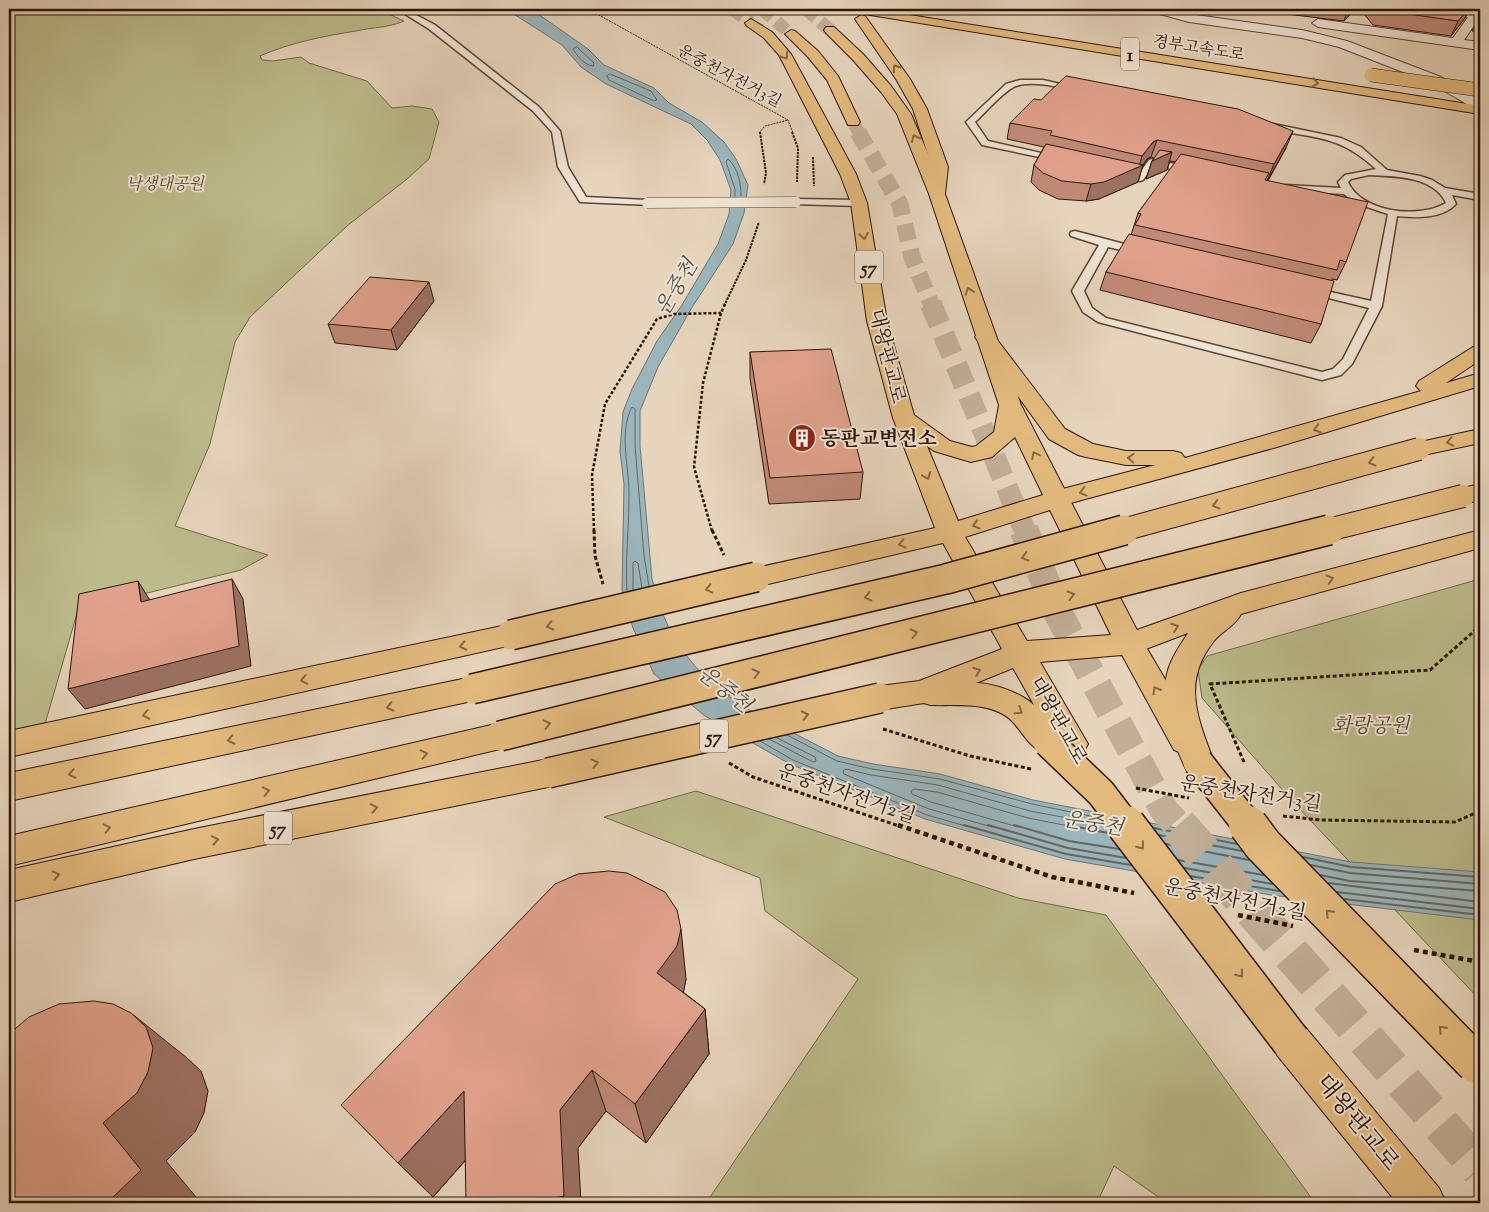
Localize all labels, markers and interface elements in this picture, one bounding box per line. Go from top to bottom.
street label: 경부고속도로 [1151,31,1247,68]
road number: 1 [1121,38,1139,70]
street label: 운중천자전거3길 [673,40,785,114]
one-way arrow [779,50,788,60]
one-way arrow [893,64,902,74]
one-way arrow [1311,77,1319,88]
one-way arrow [910,134,921,143]
park label: 낙생대공원 [126,174,205,197]
one-way arrow [858,231,868,240]
road number: 57 [855,250,883,284]
water label: 운중천 [649,253,707,322]
one-way arrow [965,287,975,296]
street label: 대왕판교로 [860,306,911,407]
building icon: 동판교변전소 [787,423,817,453]
one-way arrow [1313,424,1321,434]
place label: 동판교변전소 [821,426,937,455]
one-way arrow [1445,436,1454,447]
one-way arrow [1031,452,1041,461]
one-way arrow [1127,453,1135,464]
one-way arrow [1369,456,1377,466]
one-way arrow [921,471,932,480]
one-way arrow [1079,486,1088,497]
one-way arrow [1212,499,1220,509]
one-way arrow [973,519,981,529]
one-way arrow [898,538,907,549]
one-way arrow [1021,551,1030,562]
one-way arrow [1326,574,1335,585]
one-way arrow [704,583,713,594]
one-way arrow [1067,590,1076,601]
one-way arrow [863,591,872,602]
one-way arrow [546,620,555,631]
one-way arrow [1171,623,1179,633]
one-way arrow [909,629,917,639]
one-way arrow [459,640,468,651]
water label: 운중천 [691,660,758,722]
one-way arrow [972,666,980,676]
one-way arrow [751,668,759,678]
street label: 대왕판교로 [1021,672,1093,770]
one-way arrow [300,674,309,685]
one-way arrow [1152,686,1162,695]
one-way arrow [386,701,394,711]
one-way arrow [1013,705,1022,714]
one-way arrow [141,709,150,720]
one-way arrow [801,710,809,721]
park label: 화랑공원 [1332,713,1411,742]
one-way arrow [543,719,552,730]
road number: 57 [700,719,728,752]
one-way arrow [227,734,235,745]
one-way arrow [419,749,428,760]
one-way arrow [591,758,600,769]
street label: 운중천자전거2길 [773,758,919,833]
one-way arrow [68,768,76,778]
street label: 운중천자전거3길 [1178,770,1324,821]
one-way arrow [261,786,270,797]
one-way arrow [370,804,379,814]
water label: 운중천 [1060,805,1127,845]
road number: 57 [264,811,292,844]
one-way arrow [103,823,112,834]
one-way arrow [211,836,219,846]
one-way arrow [1135,840,1144,850]
one-way arrow [52,871,61,881]
street label: 운중천자전거2길 [1161,873,1308,929]
one-way arrow [1326,909,1335,918]
one-way arrow [1234,969,1243,978]
one-way arrow [1439,1026,1448,1035]
street label: 대왕판교로 [1307,1068,1406,1179]

